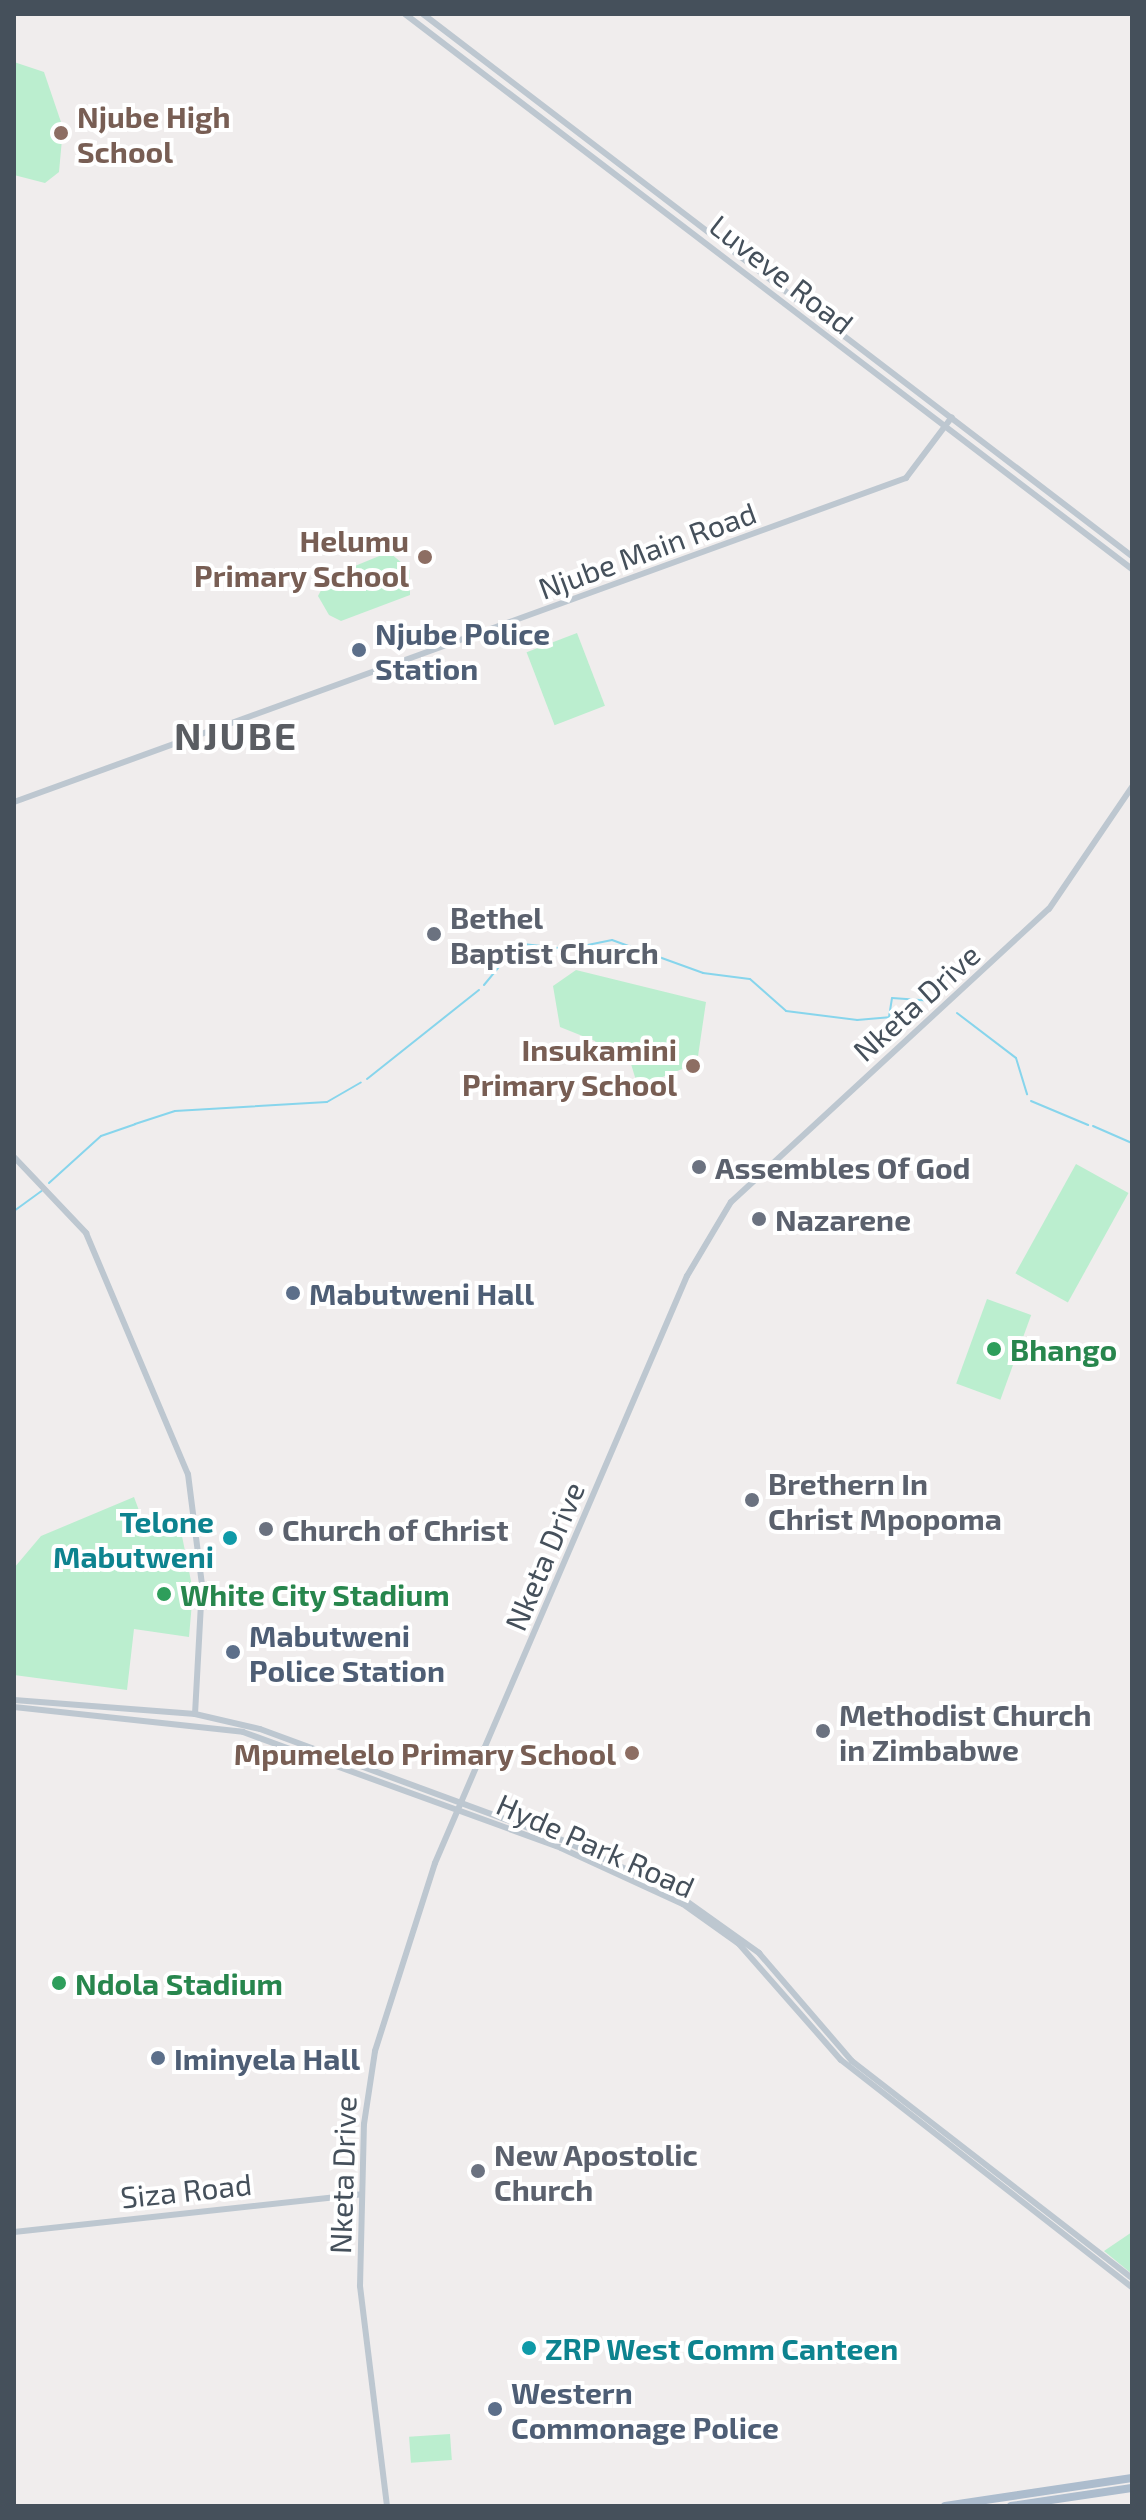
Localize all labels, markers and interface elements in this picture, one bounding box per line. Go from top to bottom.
place label: Njube High School [77,98,230,168]
marker: Njube High School [52,124,70,142]
street label: Luveve Road [703,207,861,341]
street label: Njube Main Road [533,494,761,606]
place label: Helumu Primary School [193,522,409,592]
marker: Helumu Primary School [416,548,434,566]
place label: Njube Police Station [375,615,550,686]
marker: Njube Police Station [350,641,368,659]
district label: NJUBE [174,713,298,759]
place label: Bethel Baptist Church [450,899,659,970]
marker: Bethel Baptist Church [425,925,443,943]
street label: Nketa Drive [845,936,987,1068]
place label: Insukamini Primary School [461,1031,677,1102]
marker: Insukamini Primary School [684,1057,702,1075]
place label: Assembles Of God [715,1149,971,1185]
marker: Assembles Of God [690,1158,708,1176]
place label: Nazarene [775,1201,911,1237]
marker: Nazarene [750,1210,768,1228]
place label: Mabutweni Hall [309,1275,534,1311]
marker: Mabutweni Hall [284,1284,302,1302]
place label: Bhango [1010,1331,1117,1367]
marker: Bhango [985,1340,1003,1358]
place label: Brethern In Christ Mpopoma [768,1465,1002,1536]
street label: Nketa Drive [497,1476,591,1636]
marker: Brethern In Christ Mpopoma [743,1491,761,1509]
place label: Telone Mabutweni [53,1503,214,1574]
place label: Church of Christ [282,1511,509,1547]
marker: Church of Christ [257,1520,275,1538]
marker: Telone Mabutweni [221,1529,239,1547]
place label: White City Stadium [180,1576,450,1612]
marker: White City Stadium [155,1585,173,1603]
place label: Mabutweni Police Station [249,1617,445,1688]
marker: Mabutweni Police Station [224,1643,242,1661]
place label: Methodist Church in Zimbabwe [839,1696,1092,1766]
marker: Methodist Church in Zimbabwe [814,1722,832,1740]
place label: Mpumelelo Primary School [233,1735,616,1771]
marker: Mpumelelo Primary School [623,1744,641,1762]
street label: Hyde Park Road [491,1785,701,1905]
place label: Ndola Stadium [75,1965,283,2001]
marker: Ndola Stadium [50,1974,68,1992]
place label: Iminyela Hall [174,2040,360,2076]
marker: Iminyela Hall [149,2049,167,2067]
street label: Nketa Drive [321,2095,363,2255]
place label: New Apostolic Church [494,2136,699,2206]
marker: New Apostolic Church [469,2162,487,2180]
street label: Siza Road [119,2165,253,2215]
place label: ZRP West Comm Canteen [545,2330,899,2366]
marker: ZRP West Comm Canteen [520,2339,538,2357]
place label: Western Commonage Police [511,2374,779,2444]
marker: Western Commonage Police [486,2400,504,2418]

